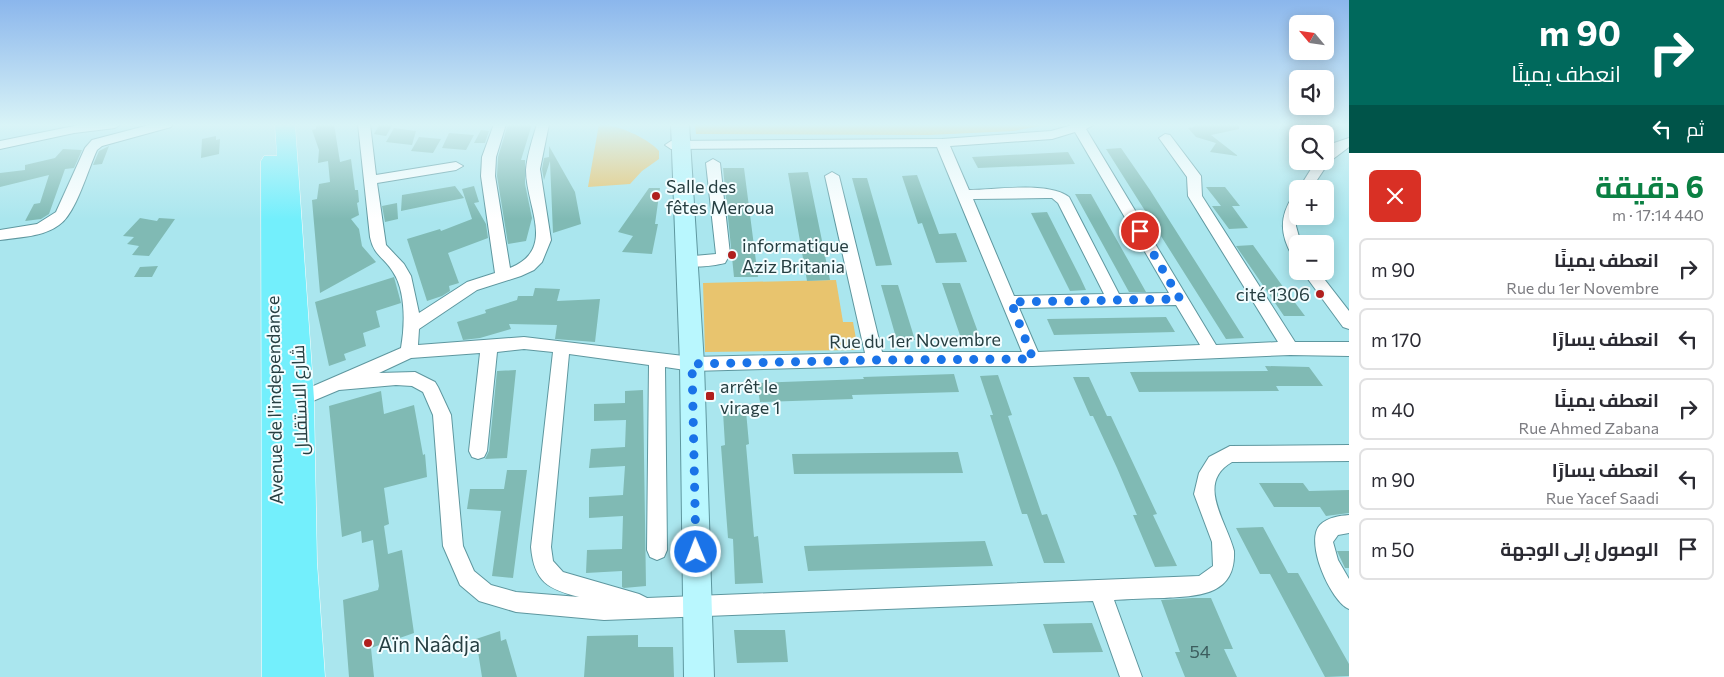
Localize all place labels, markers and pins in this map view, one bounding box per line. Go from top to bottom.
place label: Salle des fêtes Meroua [666,175,774,218]
marker: Salle des fêtes Meroua [650,190,662,202]
pin [1119,210,1161,252]
place label: informatique Aziz Britania [742,234,849,277]
marker: informatique Aziz Britania [726,249,738,261]
place label: cité 1306 [1236,283,1310,305]
marker: cité 1306 [1314,288,1326,300]
place label: arrêt le virage 1 [720,375,781,418]
marker: arrêt le virage 1 [704,390,716,402]
place label: Aïn Naâdja [378,631,480,656]
marker: Aïn Naâdja [362,637,374,649]

